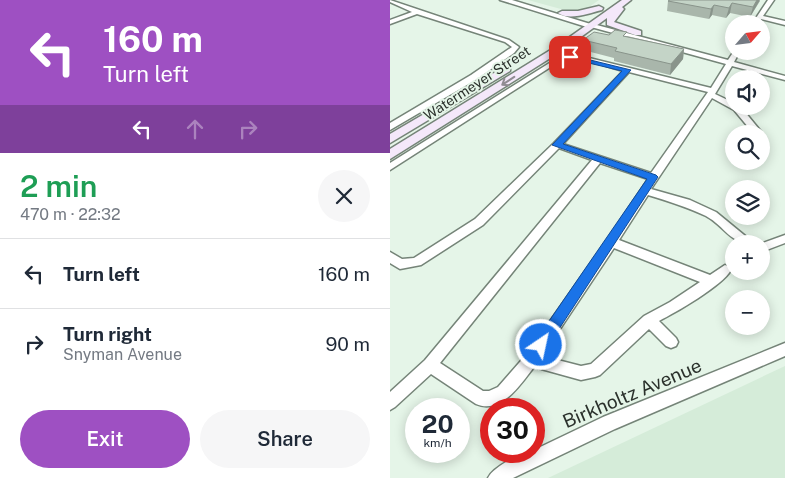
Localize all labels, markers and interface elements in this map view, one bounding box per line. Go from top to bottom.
north arrow [725,15,770,60]
map controls [725,15,770,335]
text: 160 m [103,19,203,60]
icon: left [20,20,85,85]
pin [549,36,591,78]
street label: Watermeyer Street [421,43,533,123]
icon: arrive [556,43,584,71]
text: Turn left [103,61,189,87]
button: sound [725,70,770,115]
one-way arrow [501,76,515,86]
icon: left [128,115,156,143]
icon: ahead [181,115,209,143]
icon: right [234,115,262,143]
button: search [725,125,770,170]
text: 2 min [20,168,97,204]
button: close [318,170,370,222]
button: layers [725,180,770,225]
text: 470 m · 22:32 [20,205,121,224]
button: + [725,235,770,280]
icon: left [20,260,48,288]
text: Turn left [63,263,140,285]
text: 160 m [318,263,370,285]
button: − [725,290,770,335]
position arrow [514,318,566,370]
text: Turn right [63,323,152,345]
icon: right [20,330,48,358]
text: 90 m [326,333,370,355]
text: Snyman Avenue [63,345,182,364]
street label: Birkholtz Avenue [559,354,705,432]
speed limit sign: 30 [480,398,545,463]
text: 20 [422,409,454,439]
button: Exit [20,410,190,468]
button: Share [200,410,370,468]
text: km/h [423,436,452,450]

